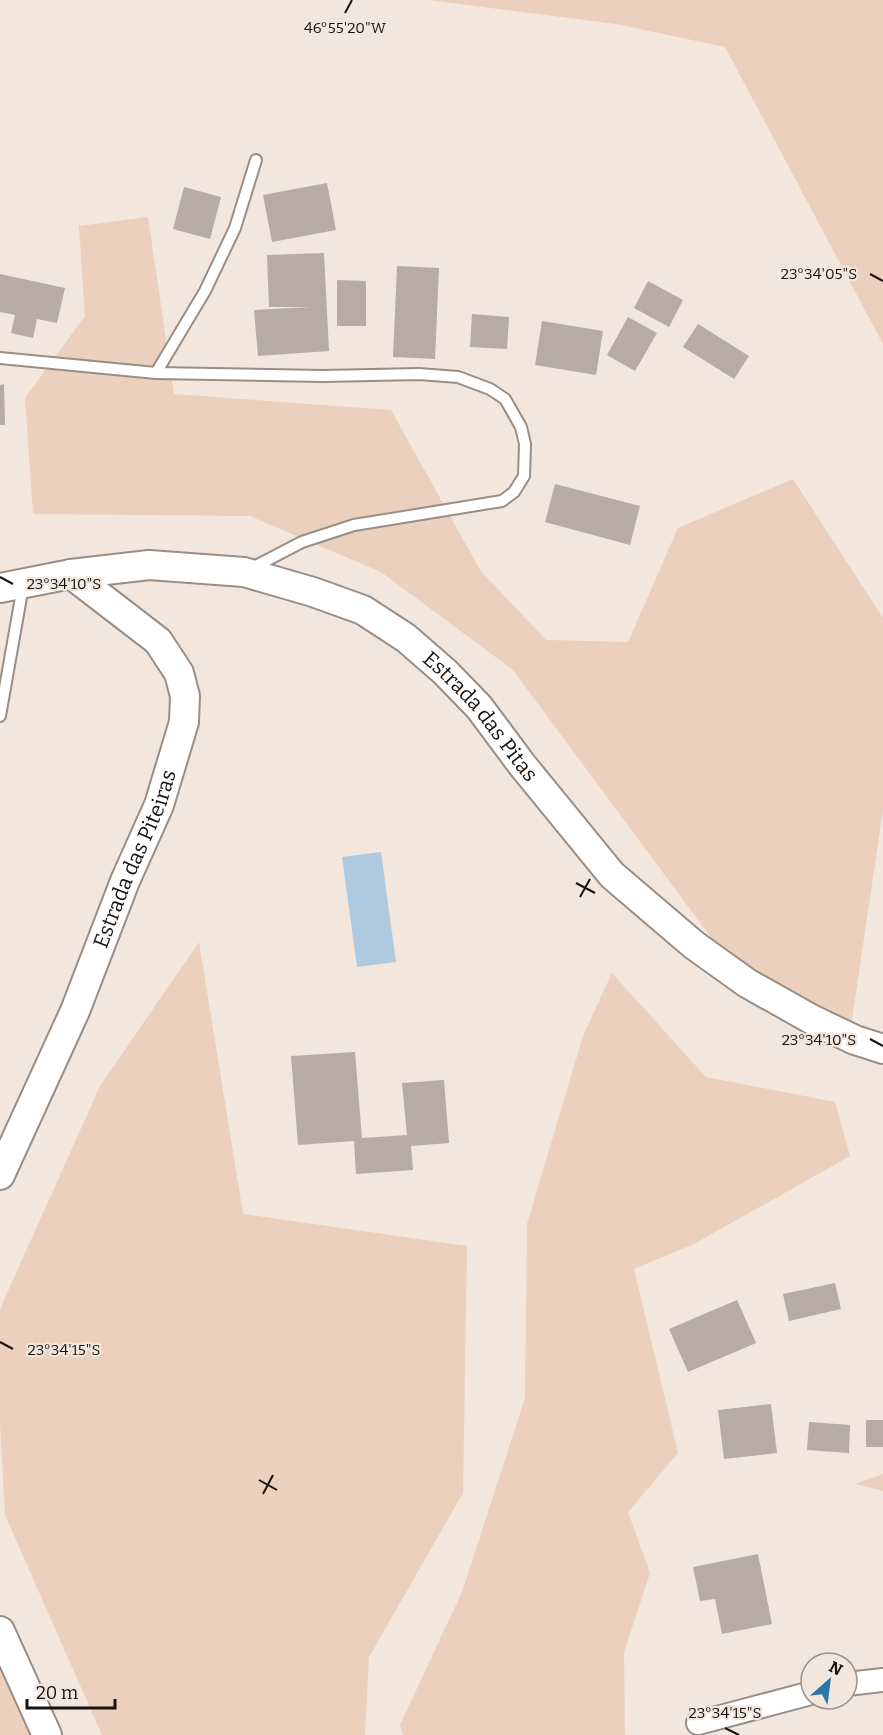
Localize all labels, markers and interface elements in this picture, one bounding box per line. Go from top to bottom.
text: 46°55'20"W [304,19,387,37]
text: 23°34'05"S [781,265,857,283]
text: 23°34'10"S [27,575,101,593]
street label: Estrada das Pitas [418,646,543,787]
street label: Estrada das Piteiras [87,767,182,952]
text: 23°34'10"S [782,1031,856,1049]
text: 23°34'15"S [27,1341,101,1359]
north arrow [799,1651,859,1711]
text: N [826,1657,846,1679]
scale bar [27,1672,116,1710]
text: 20 m [36,1682,78,1704]
text: 23°34'15"S [688,1704,762,1722]

